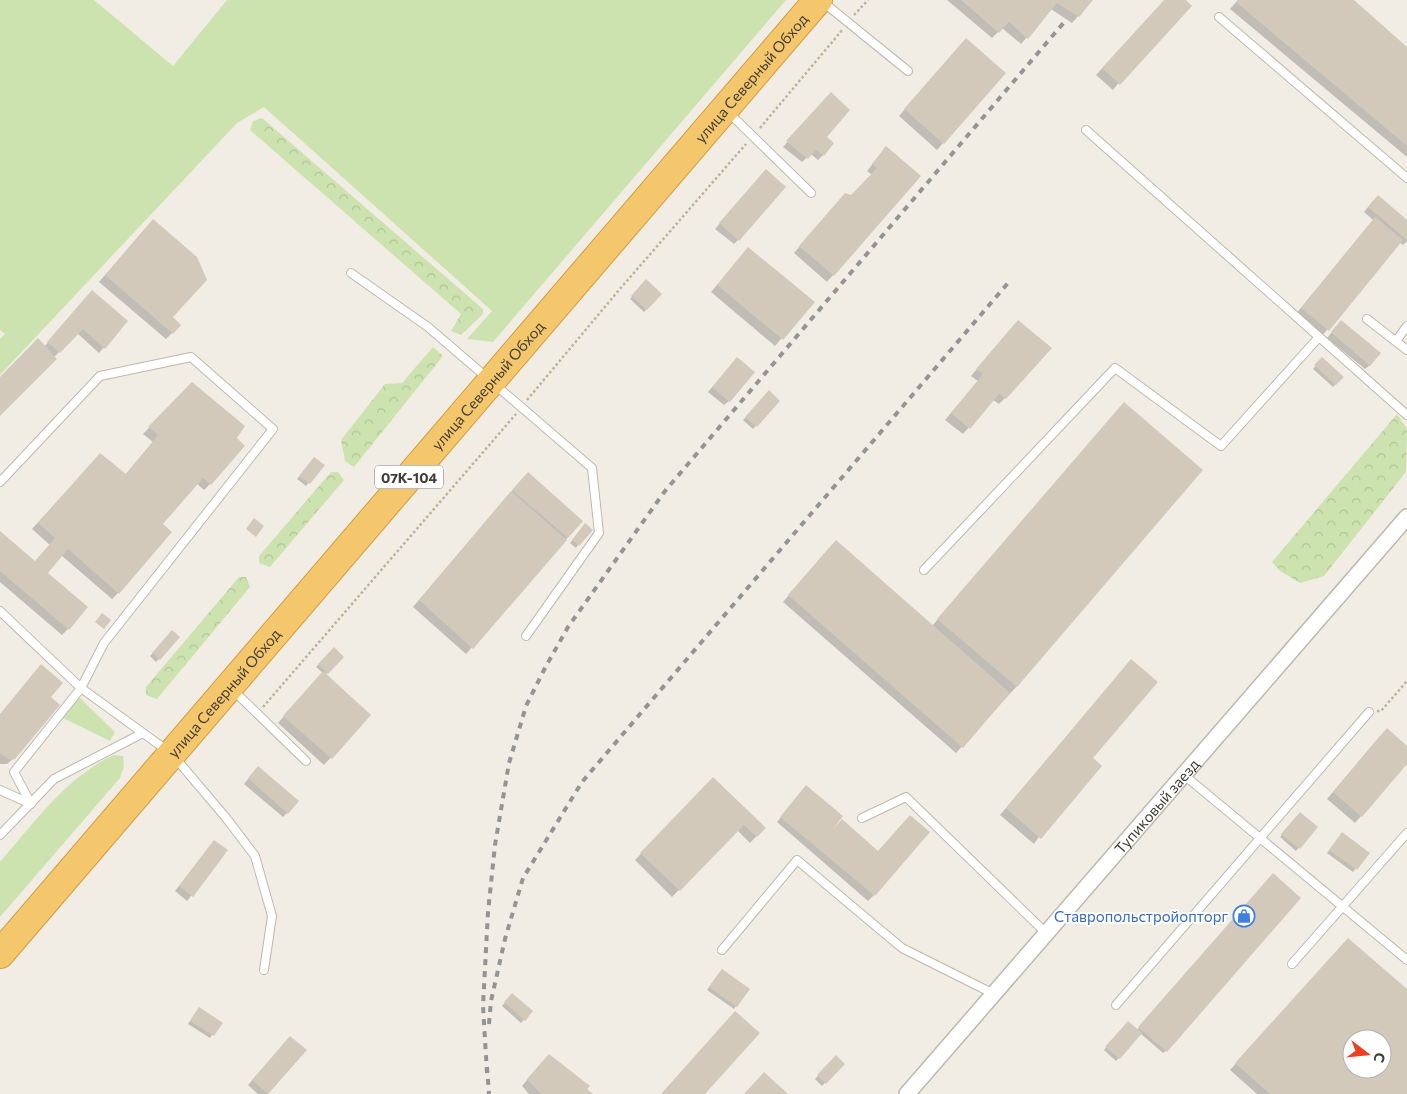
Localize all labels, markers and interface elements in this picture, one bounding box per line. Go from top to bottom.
street label: улица Северный Обход [691,10,812,146]
street label: улица Северный Обход [427,317,548,454]
road number: 07К-104 [375,466,443,488]
street label: улица Северный Обход [164,625,284,761]
street label: Тупиковый заезд [1111,755,1203,857]
shop icon: Ставропольстройопторг [1232,904,1256,928]
place label: Ставропольстройопторг [1054,907,1228,925]
north arrow [1342,1029,1392,1079]
text: С [1370,1051,1389,1065]

